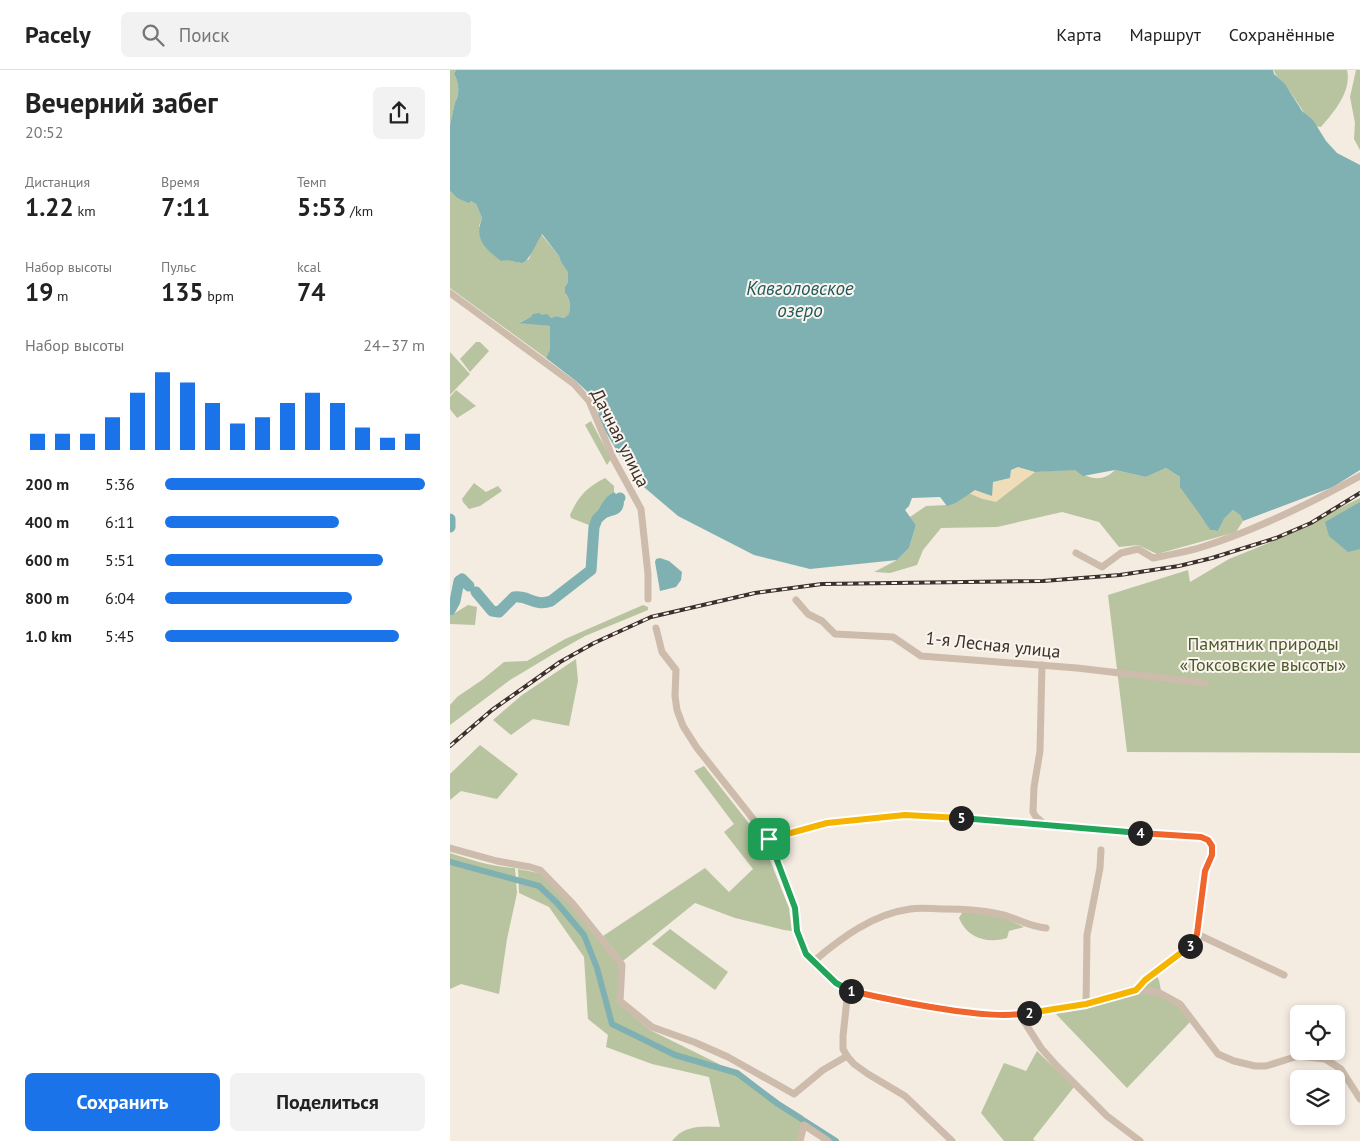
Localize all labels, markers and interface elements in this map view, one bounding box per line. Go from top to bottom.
search box [121,12,471,57]
text: Pacely [25,19,91,50]
icon: search [139,21,167,49]
text: Поиск [179,23,229,47]
text: Карта [1056,23,1102,46]
text: Маршрут [1130,23,1201,46]
text: Сохранённые [1229,23,1335,46]
text: Вечерний забег [25,84,218,121]
button: share [373,87,425,139]
text: 20:52 [25,122,63,142]
text: Дистанция [25,173,90,191]
text: Время [161,173,200,191]
text: Темп [297,173,327,191]
text: 1.22 [25,191,74,223]
text: 7:11 [161,191,210,223]
text: 5:53 [297,191,346,223]
text: km [74,202,96,220]
text: /km [346,202,373,220]
text: Набор высоты [25,258,112,276]
text: Пульс [161,258,196,276]
text: kcal [297,258,321,276]
text: 19 [25,276,53,308]
text: 135 [161,276,204,308]
text: 74 [297,276,325,308]
water label: Кавголовское озеро [746,276,854,322]
text: m [53,287,68,305]
text: bpm [204,287,234,305]
text: Набор высоты [25,335,124,355]
text: 24–37 m [363,335,425,355]
street label: Дачная улица [586,385,655,491]
text: 200 m [25,474,69,494]
text: 5:36 [105,474,135,494]
text: 400 m [25,512,69,532]
text: 6:11 [105,512,135,532]
text: 600 m [25,550,69,570]
text: 5:51 [105,550,135,570]
text: 800 m [25,588,69,608]
text: 6:04 [105,588,135,608]
text: 1.0 km [25,626,72,646]
text: 5:45 [105,626,135,646]
street label: 1-я Лесная улица [924,626,1062,663]
park label: Памятник природы «Токсовские высоты» [1180,632,1346,676]
pin: 5 [948,806,974,830]
text: 5 [958,809,965,827]
pin [748,818,790,860]
pin: 4 [1128,820,1152,846]
text: 4 [1137,824,1144,842]
icon: arrive [755,825,783,853]
pin: 3 [1178,934,1202,958]
text: 3 [1187,937,1194,955]
pin: 1 [838,978,864,1004]
text: 1 [848,982,855,1000]
pin: 2 [1016,1000,1042,1026]
text: 2 [1026,1004,1033,1022]
map controls [1290,1005,1345,1125]
button: locate [1290,1005,1345,1060]
button: layers [1290,1070,1345,1125]
button: Сохранить [25,1073,220,1131]
button: Поделиться [230,1073,425,1131]

